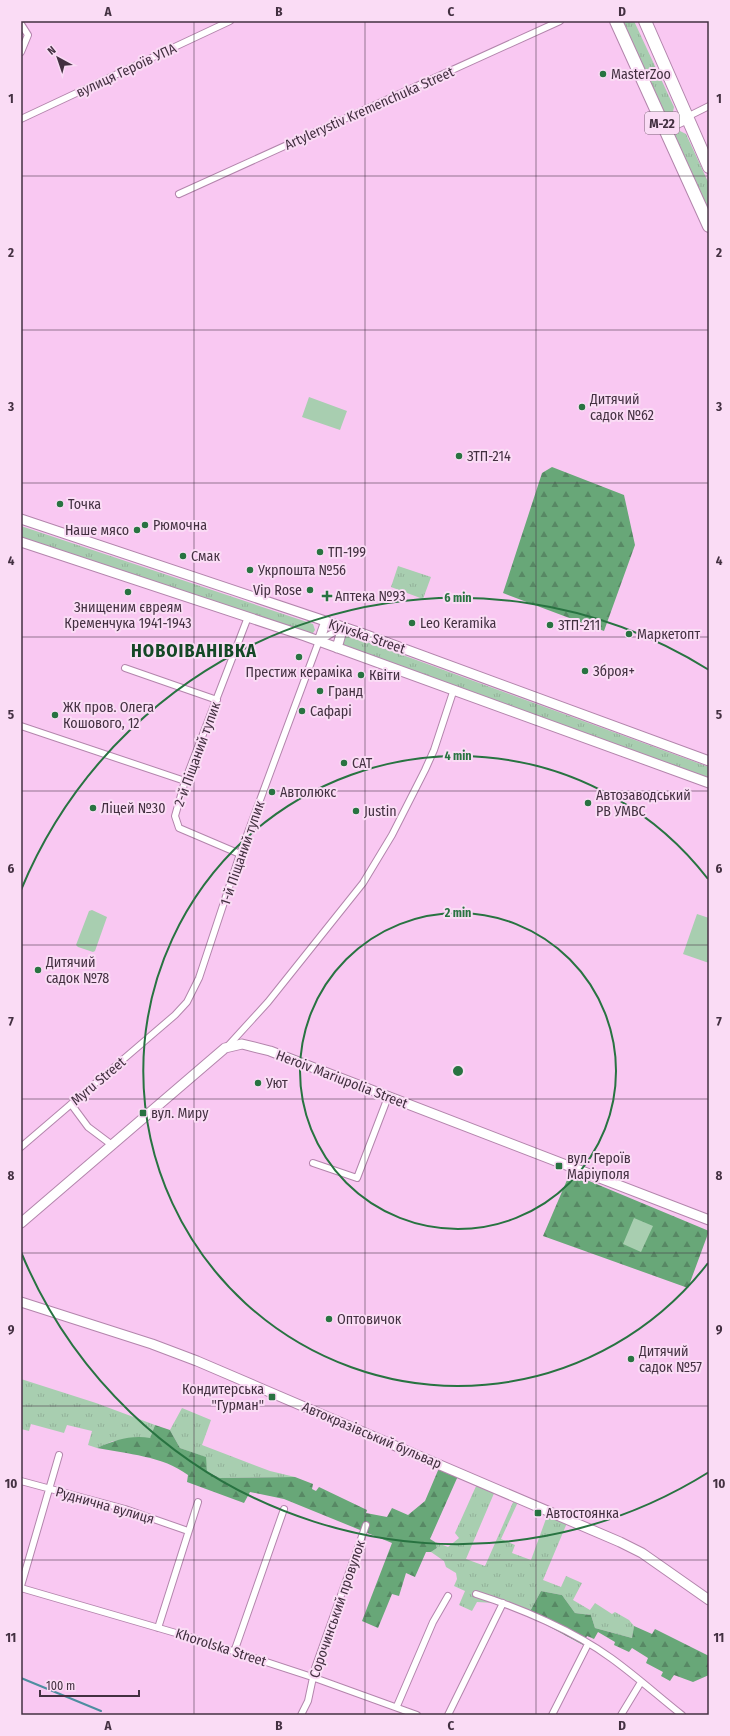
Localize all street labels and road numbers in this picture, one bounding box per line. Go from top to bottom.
street label: вулиця Героїв УПА [73,40,180,101]
street label: Artylerystiv Kremenchuka Street [282,63,457,154]
road number: М-22 [645,112,679,134]
street label: Kyivska Street [326,615,408,658]
street label: 2-й Піщаний тупик [171,699,224,809]
street label: 1-й Піщаний тупик [217,798,268,908]
street label: Heroiv Mariupolia Street [274,1047,410,1113]
street label: Myru Street [68,1053,129,1109]
street label: Автокразівський бульвар [300,1398,444,1473]
street label: Руднична вулиця [54,1483,156,1528]
street label: Сорочинський провулок [306,1538,369,1680]
street label: Khorolska Street [173,1625,269,1670]

